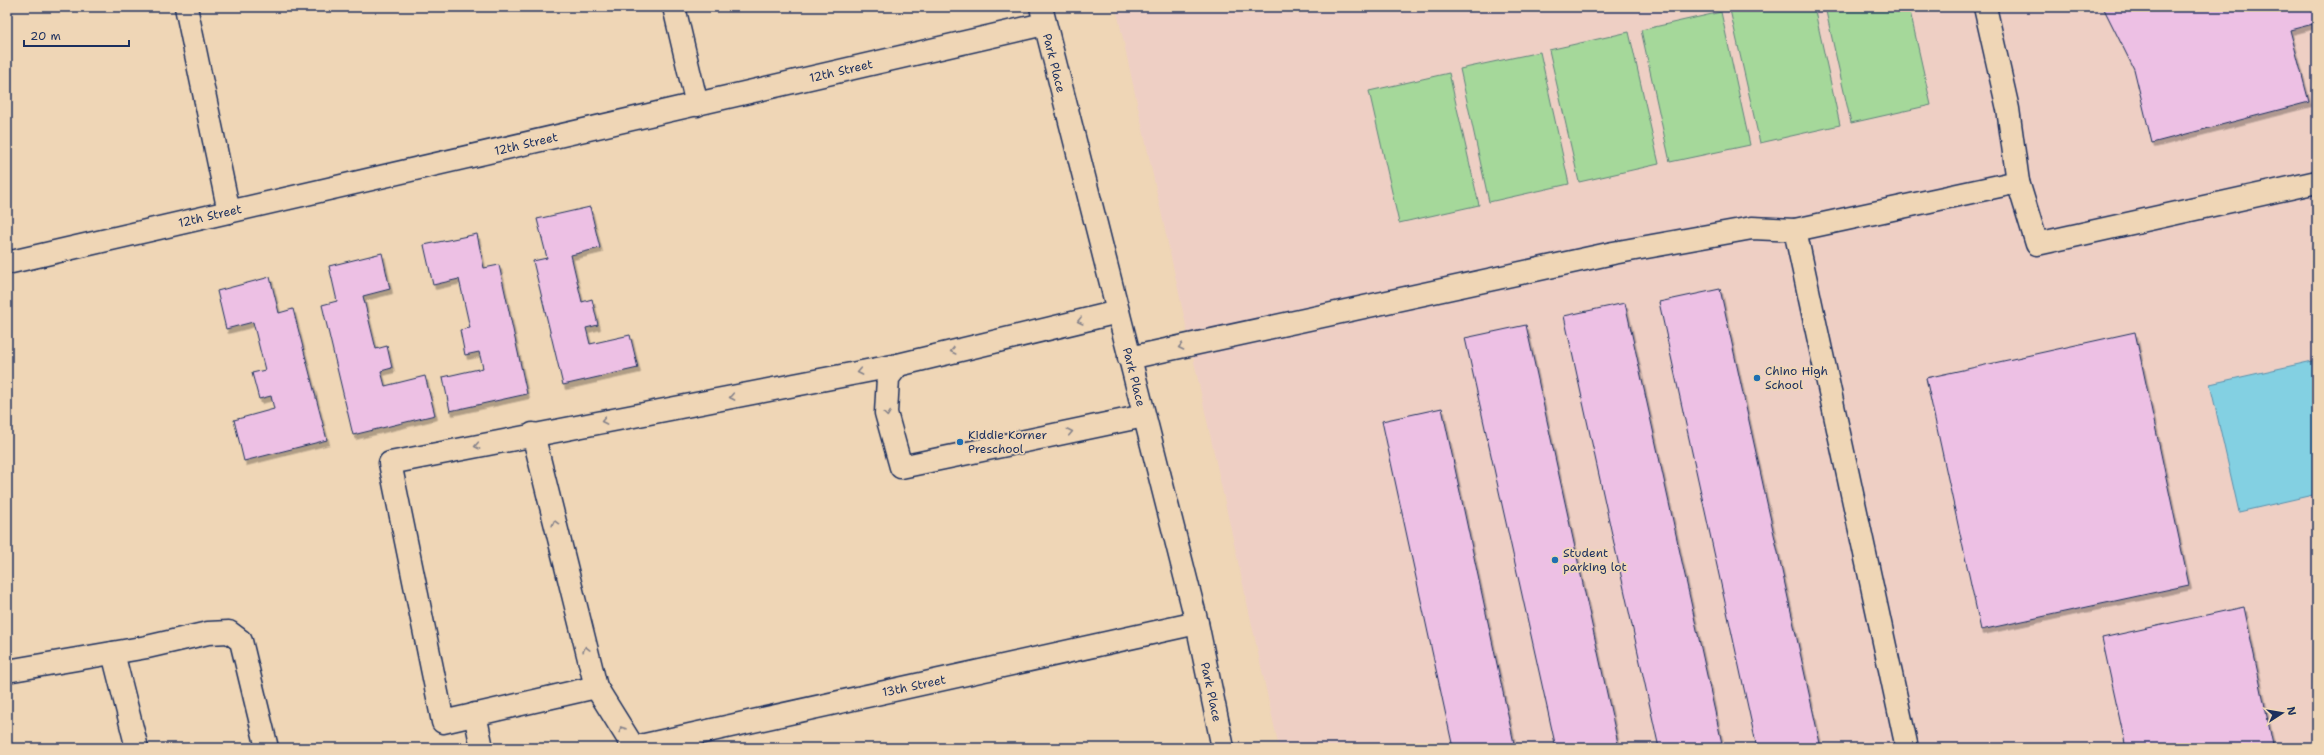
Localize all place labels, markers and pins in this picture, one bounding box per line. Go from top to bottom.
place label: Chino High School [1765,363,1828,393]
marker: Chino High School [1752,373,1762,383]
place label: Kiddie Korner Preschool [968,427,1047,457]
marker: Kiddie Korner Preschool [955,437,965,447]
place label: Student parking lot [1563,545,1627,575]
marker: Student parking lot [1550,555,1560,565]

